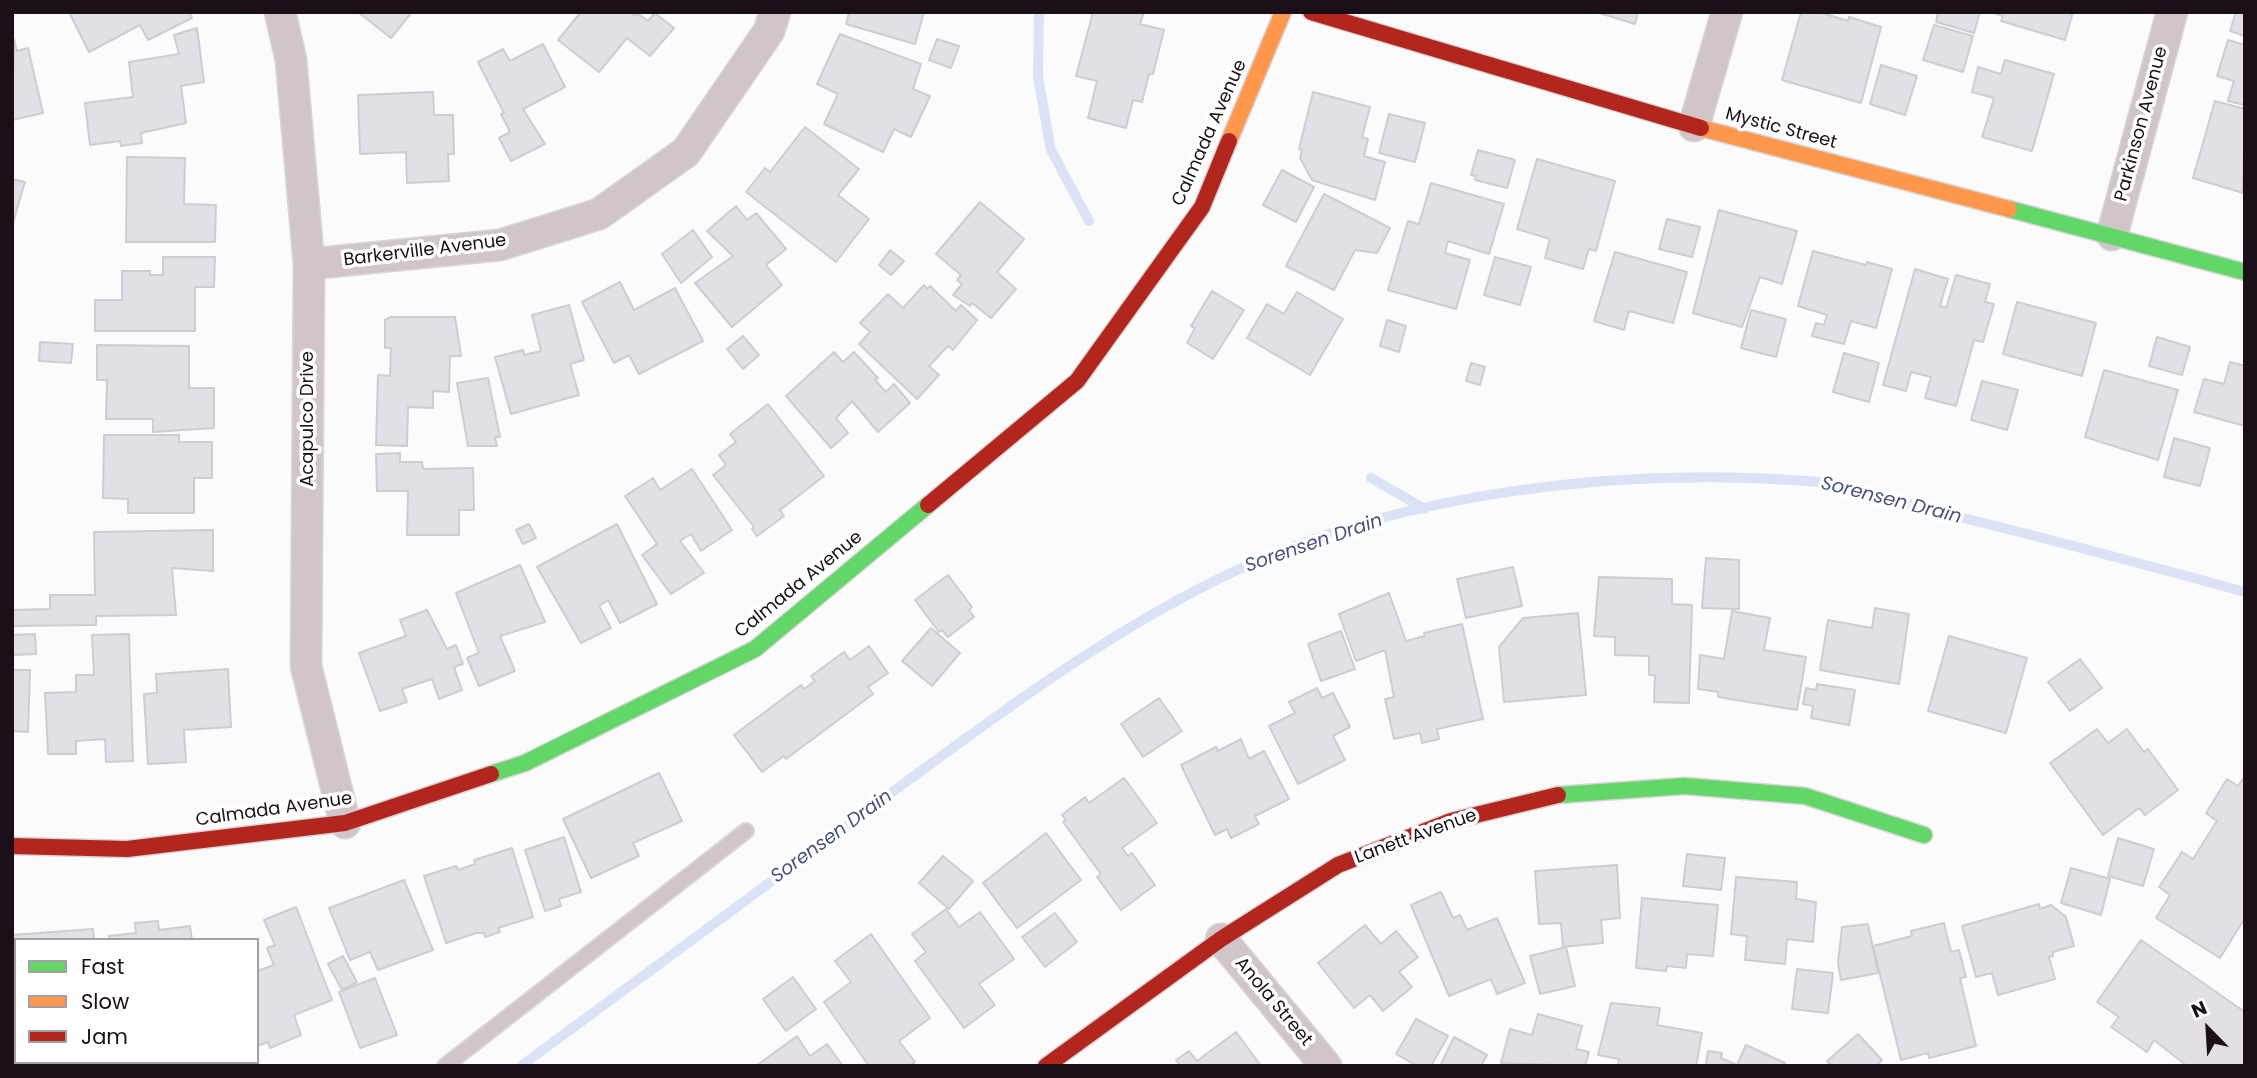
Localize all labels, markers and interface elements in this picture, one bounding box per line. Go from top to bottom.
street label: Parkinson Avenue [2111,44,2173,204]
street label: Calmada Avenue [1168,56,1252,210]
street label: Mystic Street [1723,104,1839,154]
street label: Barkerville Avenue [342,230,508,272]
street label: Acapulco Drive [297,351,319,487]
water label: Sorensen Drain [1818,473,1964,529]
water label: Sorensen Drain [1242,510,1386,578]
street label: Calmada Avenue [731,527,867,643]
water label: Sorensen Drain [767,785,897,889]
street label: Calmada Avenue [194,788,354,832]
street label: Lanett Avenue [1352,805,1480,869]
legend [14,938,259,1064]
text: Fast [81,952,124,981]
street label: Anola Street [1230,953,1316,1051]
text: Slow [81,987,129,1016]
north arrow [2173,994,2243,1064]
text: N [2187,994,2211,1025]
text: Jam [81,1022,128,1051]

